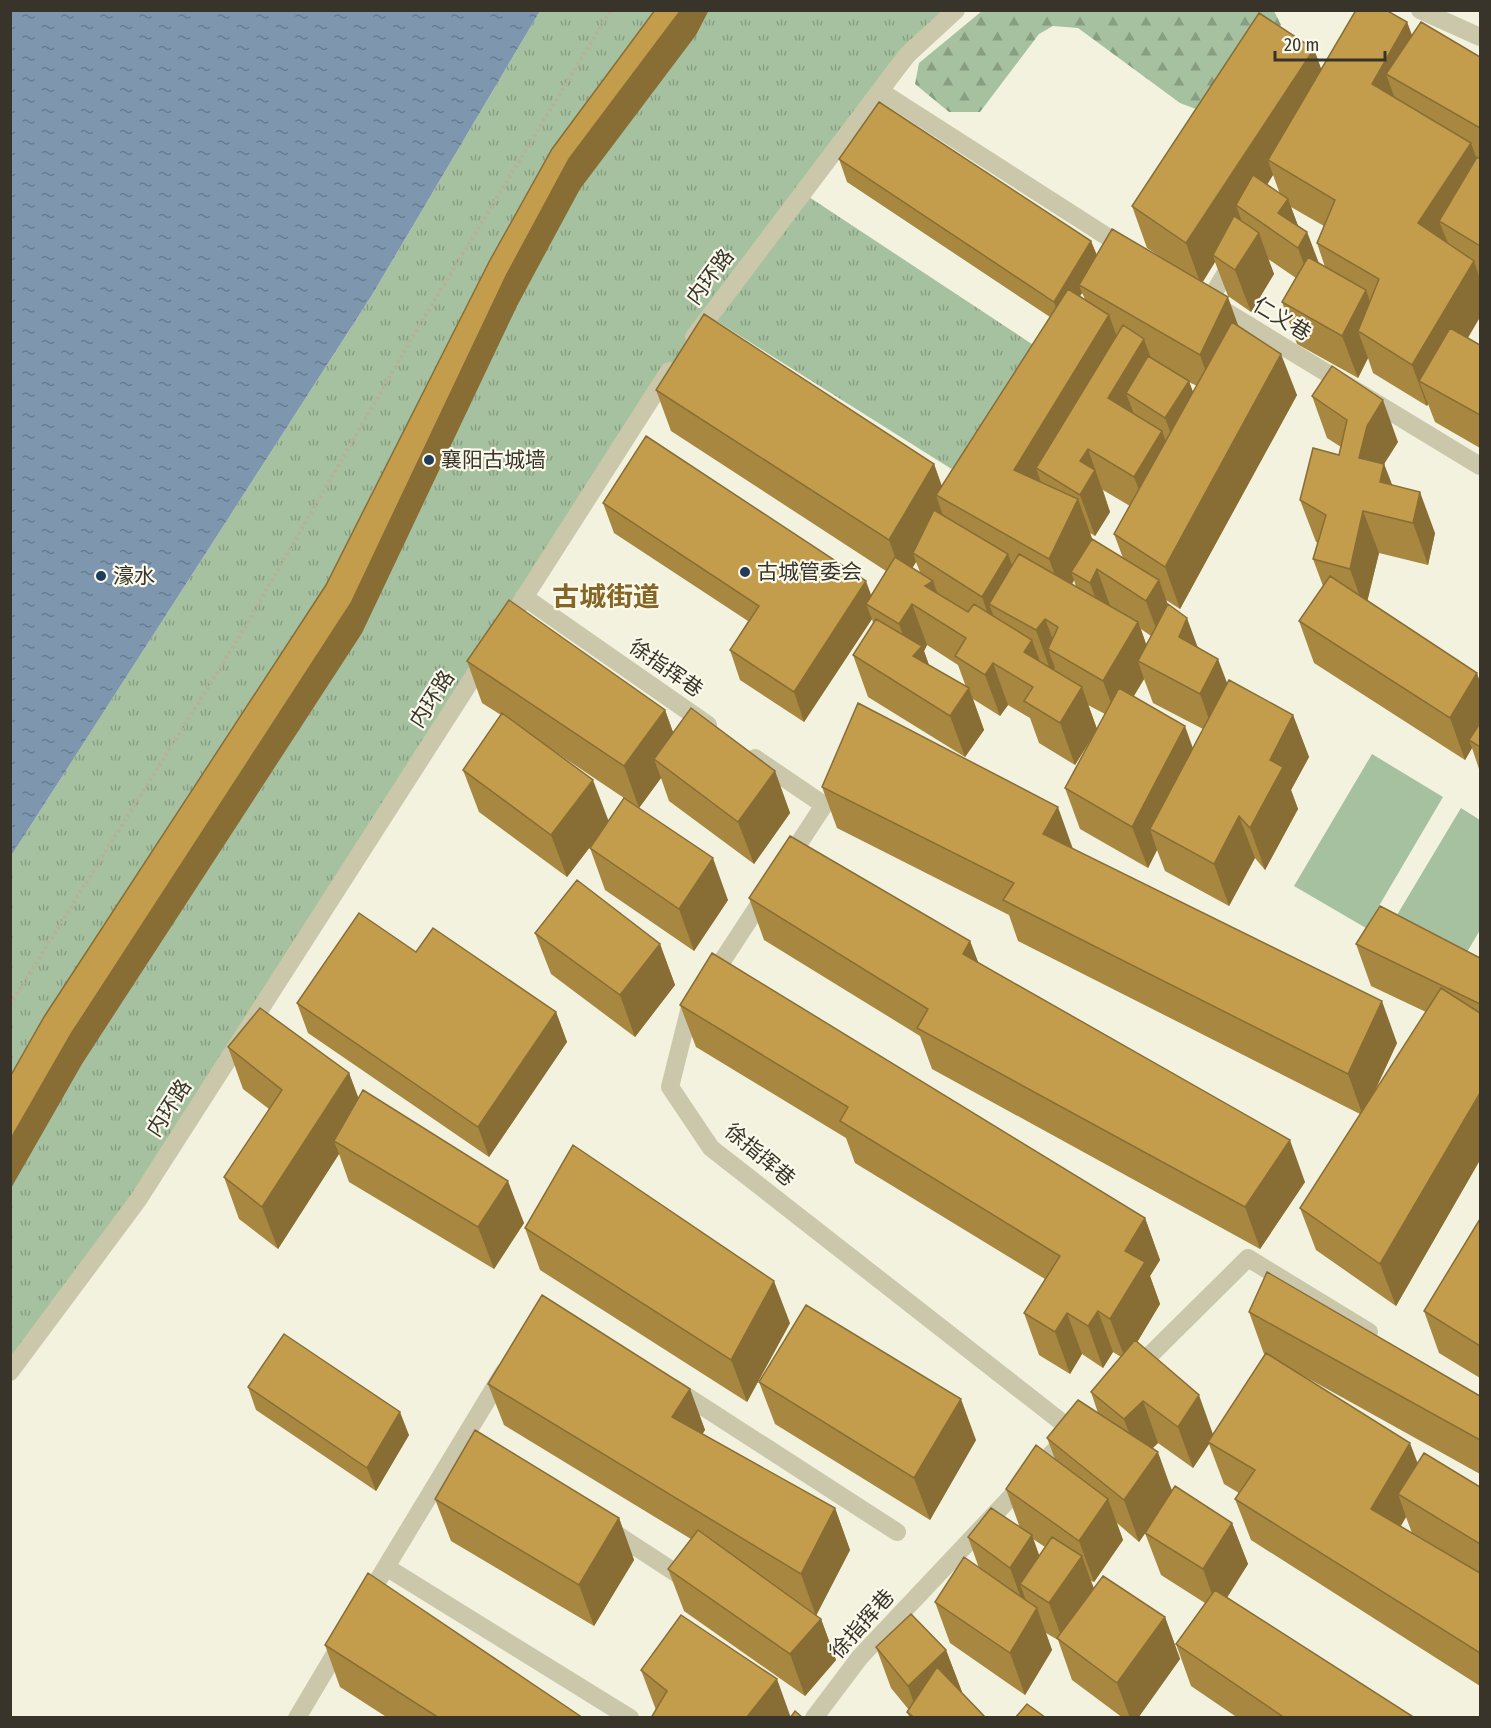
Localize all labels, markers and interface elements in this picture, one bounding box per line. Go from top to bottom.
scale bar [1275,24,1384,62]
text: 20 m [1284,34,1319,56]
street label: 内环路 [681,244,739,310]
street label: 仁义巷 [1248,292,1316,346]
place label: 襄阳古城墙 [441,447,546,473]
marker: 襄阳古城墙 [422,453,436,467]
place label: 古城管委会 [757,559,862,585]
place label: 濠水 [113,563,155,589]
marker: 古城管委会 [738,565,752,579]
marker: 濠水 [94,569,108,583]
district label: 古城街道 [552,581,660,613]
street label: 徐指挥巷 [624,633,708,703]
street label: 内环路 [404,666,460,732]
street label: 内环路 [141,1075,197,1141]
street label: 徐指挥巷 [719,1118,801,1192]
street label: 徐指挥巷 [824,1584,900,1664]

